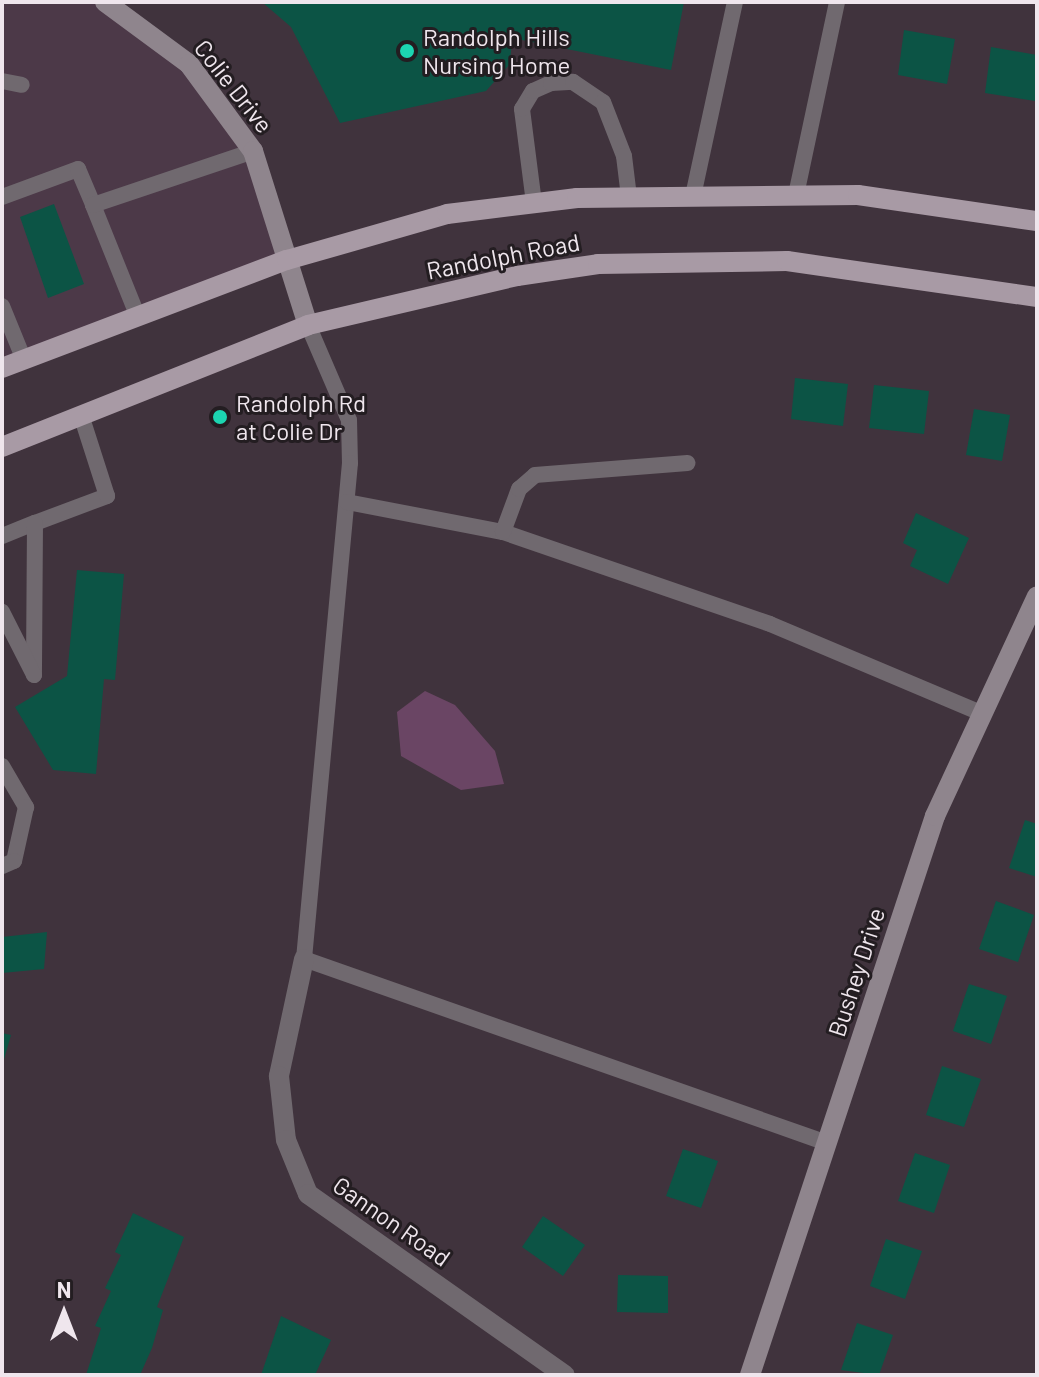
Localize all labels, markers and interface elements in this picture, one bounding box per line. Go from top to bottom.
place label: Randolph Hills Nursing Home [423,23,570,79]
street label: Colie Drive [189,34,279,138]
marker: Randolph Hills Nursing Home [398,42,416,60]
street label: Randolph Road [424,227,582,285]
place label: Randolph Rd at Colie Dr [236,389,366,445]
marker: Randolph Rd at Colie Dr [211,408,229,426]
street label: Bushey Drive [822,904,890,1040]
street label: Gannon Road [328,1170,456,1272]
north arrow [24,1273,104,1353]
text: N [57,1276,71,1302]

